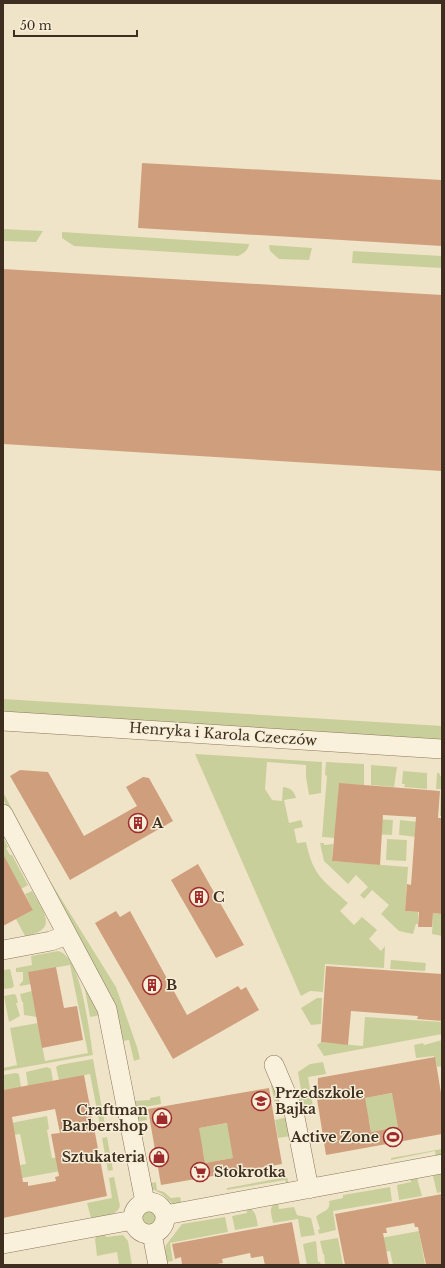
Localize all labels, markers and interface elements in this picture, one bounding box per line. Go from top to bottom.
scale bar [14,12,137,38]
text: 50 m [20,18,52,33]
street label: Henryka i Karola Czeczów [128,718,318,750]
building icon: A [127,812,149,834]
place label: A [151,814,164,832]
building icon: C [188,886,210,908]
place label: C [213,888,225,906]
building icon: B [141,974,163,996]
place label: B [166,976,177,994]
place label: Przedszkole Bajka [275,1084,364,1118]
school or university icon: Przedszkole Bajka [250,1090,272,1112]
place label: Craftman Barbershop [62,1101,148,1135]
shop icon: Craftman Barbershop [151,1107,173,1129]
sports icon: Active Zone [382,1126,404,1148]
place label: Active Zone [290,1128,379,1146]
shop icon: Sztukateria [148,1146,170,1168]
place label: Sztukateria [62,1148,145,1166]
supermarket icon: Stokrotka [189,1161,211,1183]
place label: Stokrotka [214,1163,286,1181]

